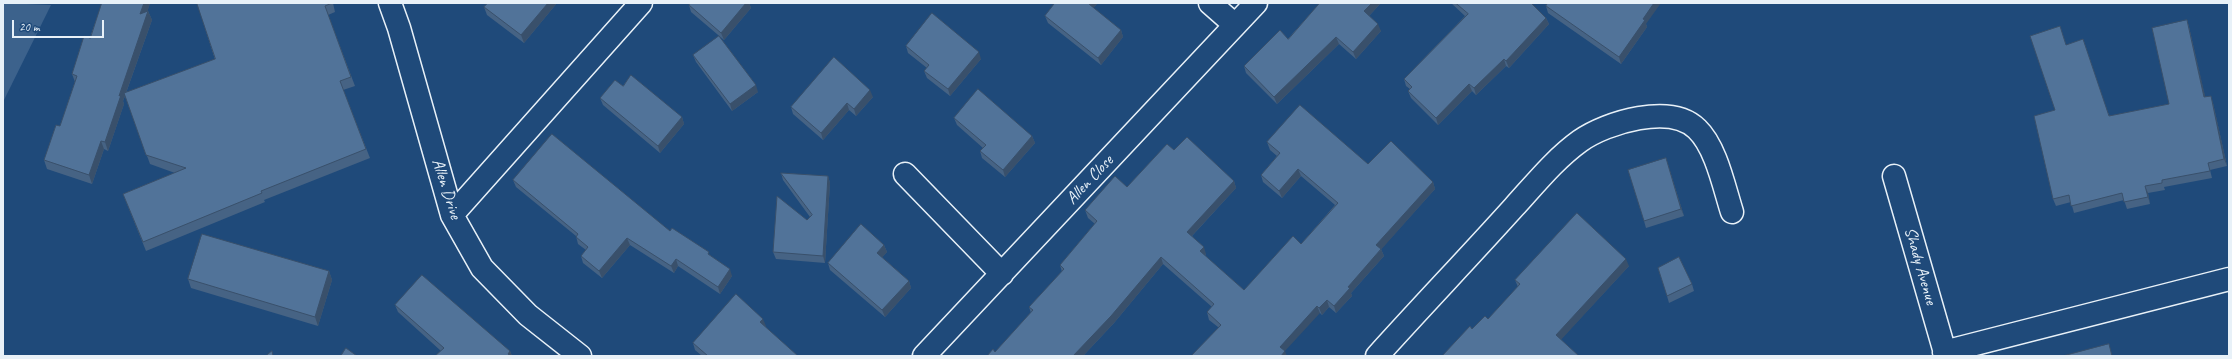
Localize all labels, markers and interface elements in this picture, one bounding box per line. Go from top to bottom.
scale bar [14,12,106,38]
text: 20 m [19,19,39,35]
street label: Allen Close [1062,151,1118,209]
street label: Allen Drive [427,156,465,222]
street label: Shady Avenue [1899,225,1941,307]

